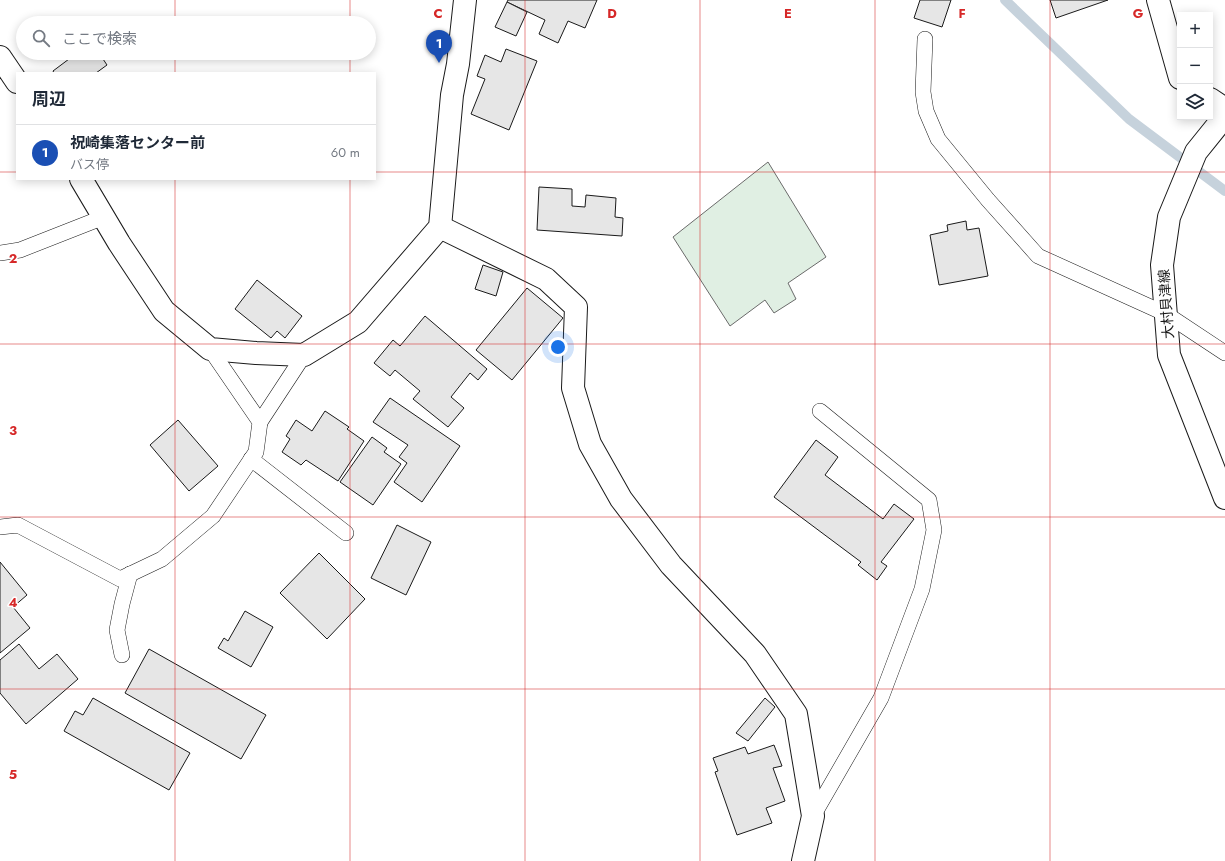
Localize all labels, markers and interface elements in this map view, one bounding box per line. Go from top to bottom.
text: C [433,4,443,23]
text: D [607,4,617,23]
text: E [784,4,792,23]
text: F [958,4,966,23]
text: G [1133,4,1144,23]
map controls [1177,12,1213,120]
button: + [1177,12,1213,48]
search box [16,16,376,60]
icon: search [30,27,52,49]
text: ここで検索 [62,28,137,50]
pin: 1 [426,30,452,63]
button: − [1177,48,1213,84]
button: layers [1177,84,1213,120]
text: 周辺 [32,87,66,111]
text: 祝崎集落センター前 [70,132,205,154]
text: 1 [42,143,48,162]
text: 60 m [331,143,360,162]
text: バス停 [70,155,109,174]
text: 2 [9,249,17,268]
street label: 大村貝津線 [1154,268,1178,340]
your location [548,337,568,357]
text: 3 [9,421,17,440]
text: 4 [8,593,18,612]
text: 5 [9,765,17,784]

